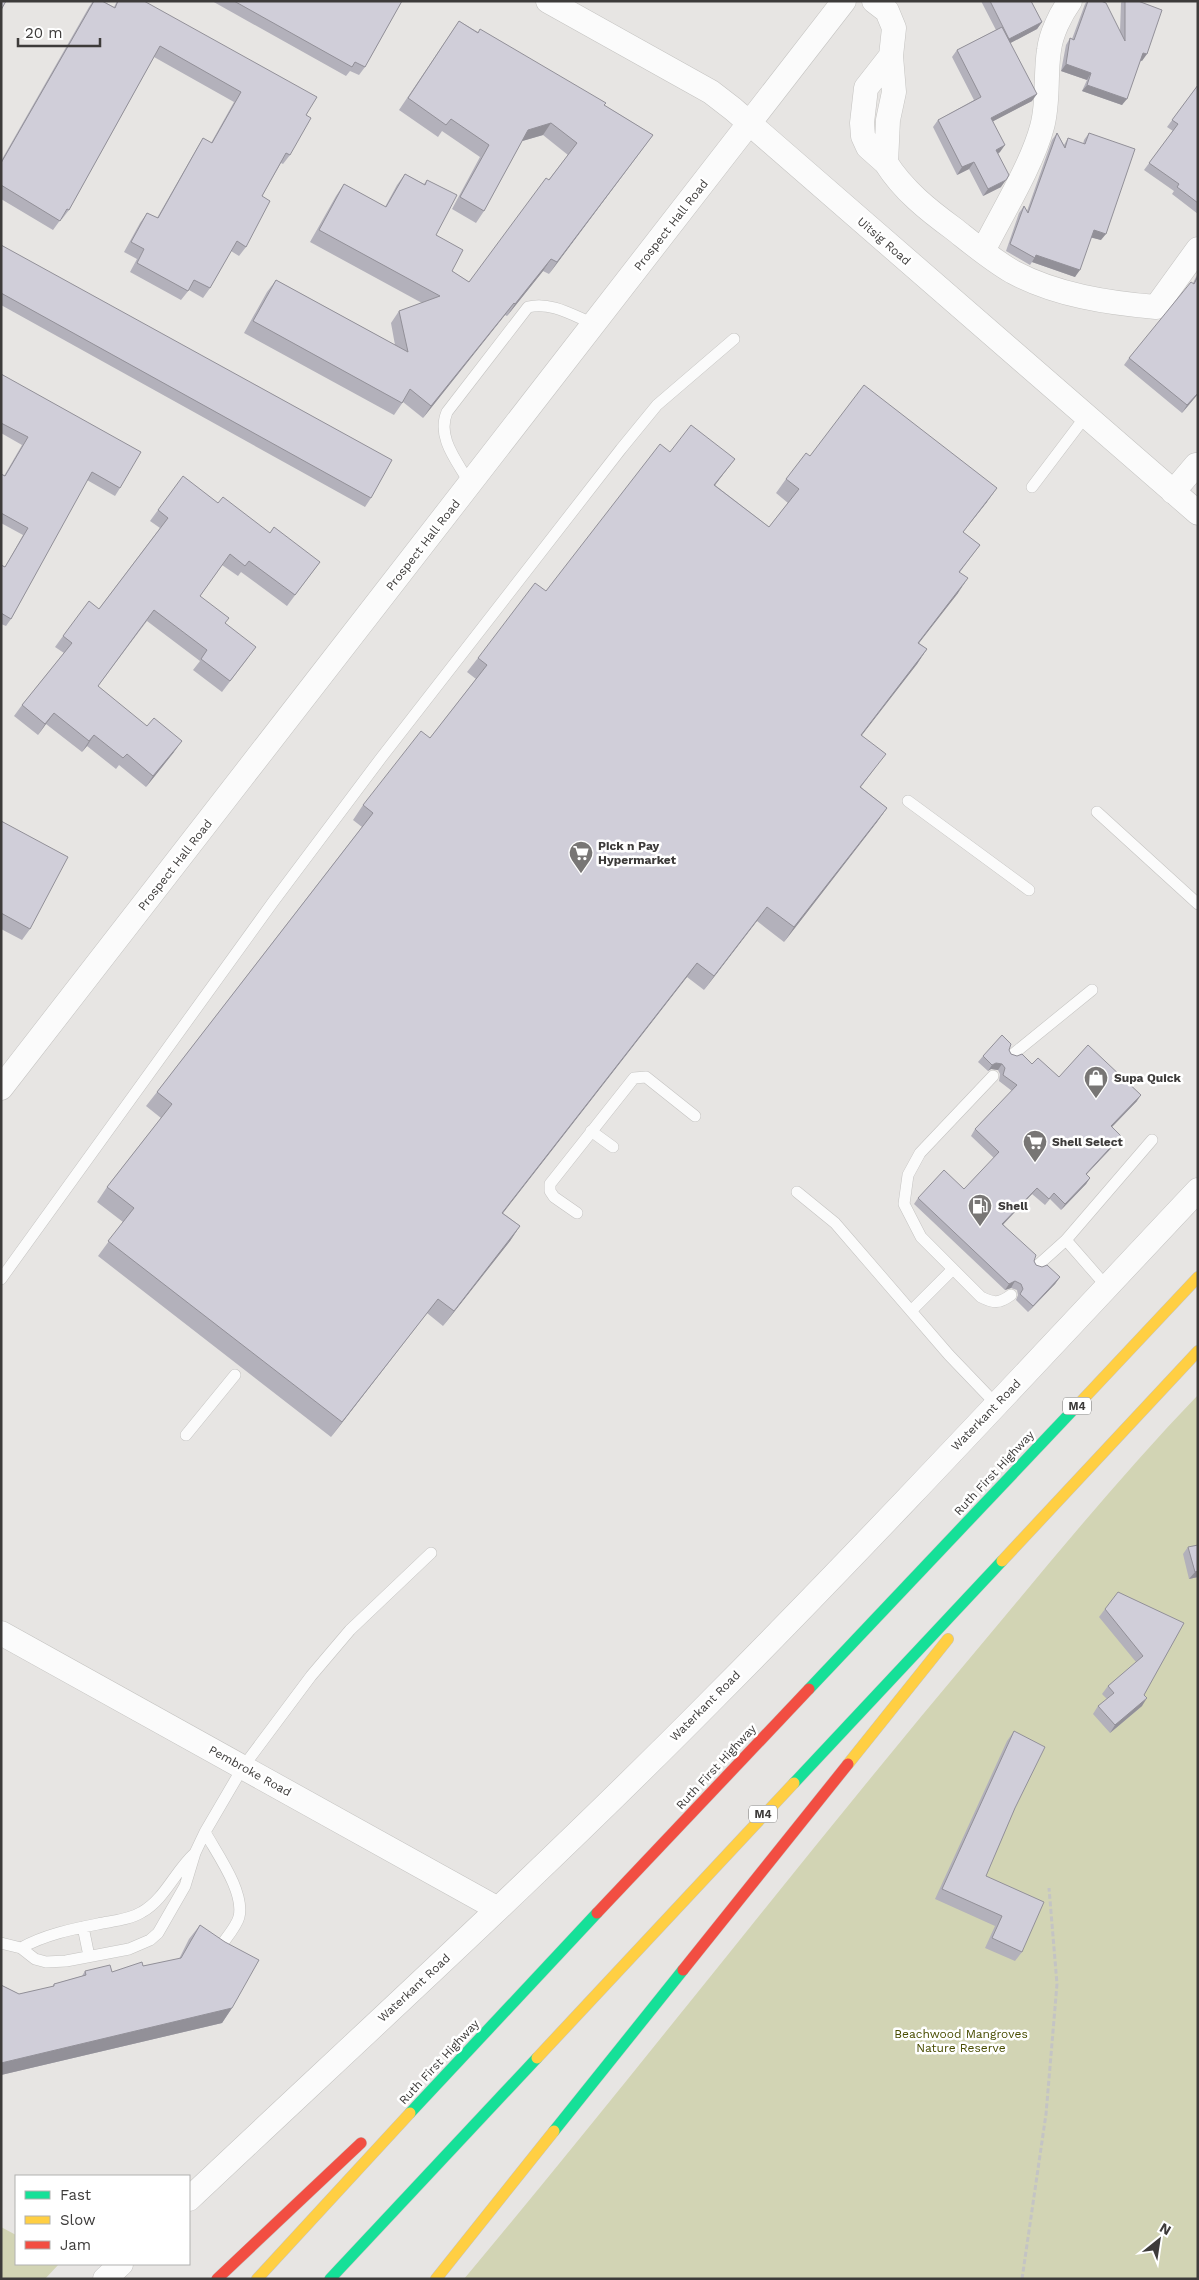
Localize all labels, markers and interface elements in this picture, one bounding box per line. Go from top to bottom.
scale bar [18,15,100,47]
text: 20 m [25,24,63,42]
street label: Prospect Hall Road [631,177,711,273]
street label: Uitsig Road [855,214,913,268]
street label: Prospect Hall Road [383,497,463,593]
street label: Prospect Hall Road [135,817,215,913]
place label: Pick n Pay Hypermarket [598,839,677,867]
supermarket icon: Pick n Pay Hypermarket [568,840,594,874]
shop icon: Supa Quick [1083,1065,1109,1099]
place label: Supa Quick [1114,1071,1181,1085]
supermarket icon: Shell Select [1022,1129,1048,1163]
place label: Shell Select [1052,1135,1124,1149]
fuel station icon: Shell [967,1193,993,1227]
place label: Shell [998,1199,1028,1213]
street label: Waterkant Road [948,1376,1024,1454]
road number: M4 [1063,1398,1091,1414]
street label: Ruth First Highway [951,1427,1037,1518]
street label: Waterkant Road [667,1668,743,1744]
street label: Ruth First Highway [673,1721,759,1812]
street label: Pembroke Road [206,1743,294,1799]
road number: M4 [749,1806,777,1822]
street label: Waterkant Road [375,1951,453,2025]
street label: Ruth First Highway [396,2016,482,2107]
park label: Beachwood Mangroves Nature Reserve [894,2027,1028,2055]
legend [15,2175,190,2265]
text: Fast [60,2186,92,2204]
text: Slow [60,2211,96,2229]
north arrow [1134,2215,1184,2265]
text: N [1157,2219,1174,2238]
text: Jam [60,2236,91,2254]

